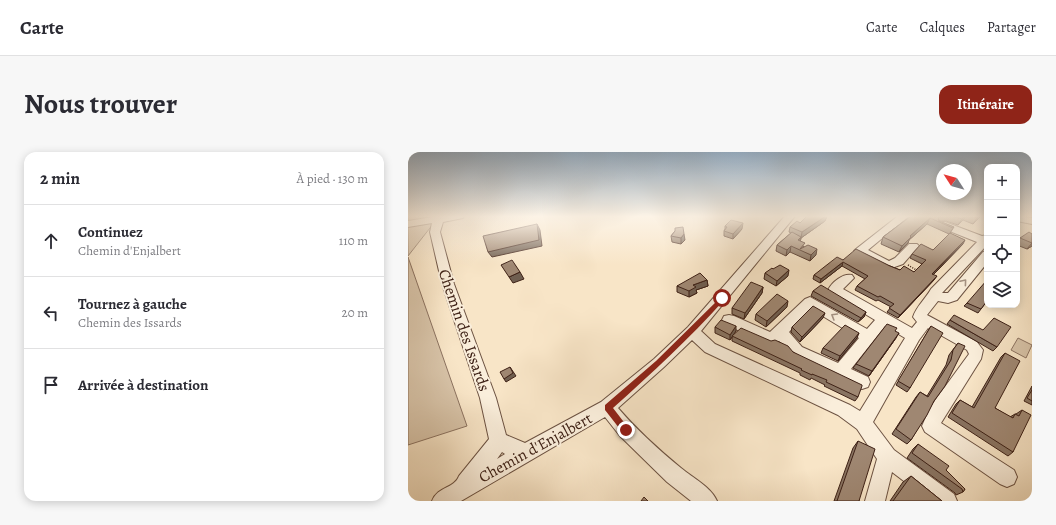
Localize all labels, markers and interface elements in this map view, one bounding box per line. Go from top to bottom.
text: Carte [20,15,64,41]
text: Carte [866,18,897,37]
text: Calques [919,18,965,37]
text: Partager [987,18,1036,37]
text: Nous trouver [24,85,177,123]
button: Itinéraire [939,85,1032,124]
north arrow [936,164,972,200]
map controls [984,164,1020,308]
button: + [984,164,1020,200]
text: 2 min [40,167,80,190]
text: À pied · 130 m [297,170,368,187]
button: − [984,200,1020,236]
text: Continuez [78,222,143,242]
icon: ahead [40,230,62,252]
text: 110 m [339,232,368,249]
button: locate [984,236,1020,272]
text: Chemin d'Enjalbert [78,242,181,259]
street label: Chemin des Issards [433,266,495,394]
button: layers [984,272,1020,308]
one-way arrow [960,280,967,287]
route start [713,289,731,307]
text: Tournez à gauche [78,294,187,314]
icon: left [40,302,62,324]
text: 20 m [342,304,368,321]
text: Chemin des Issards [78,314,182,331]
one-way arrow [831,314,838,321]
icon: arrive [40,374,62,396]
text: Arrivée à destination [78,375,209,395]
street label: Chemin d'Enjalbert [475,408,596,488]
route end [617,421,635,439]

